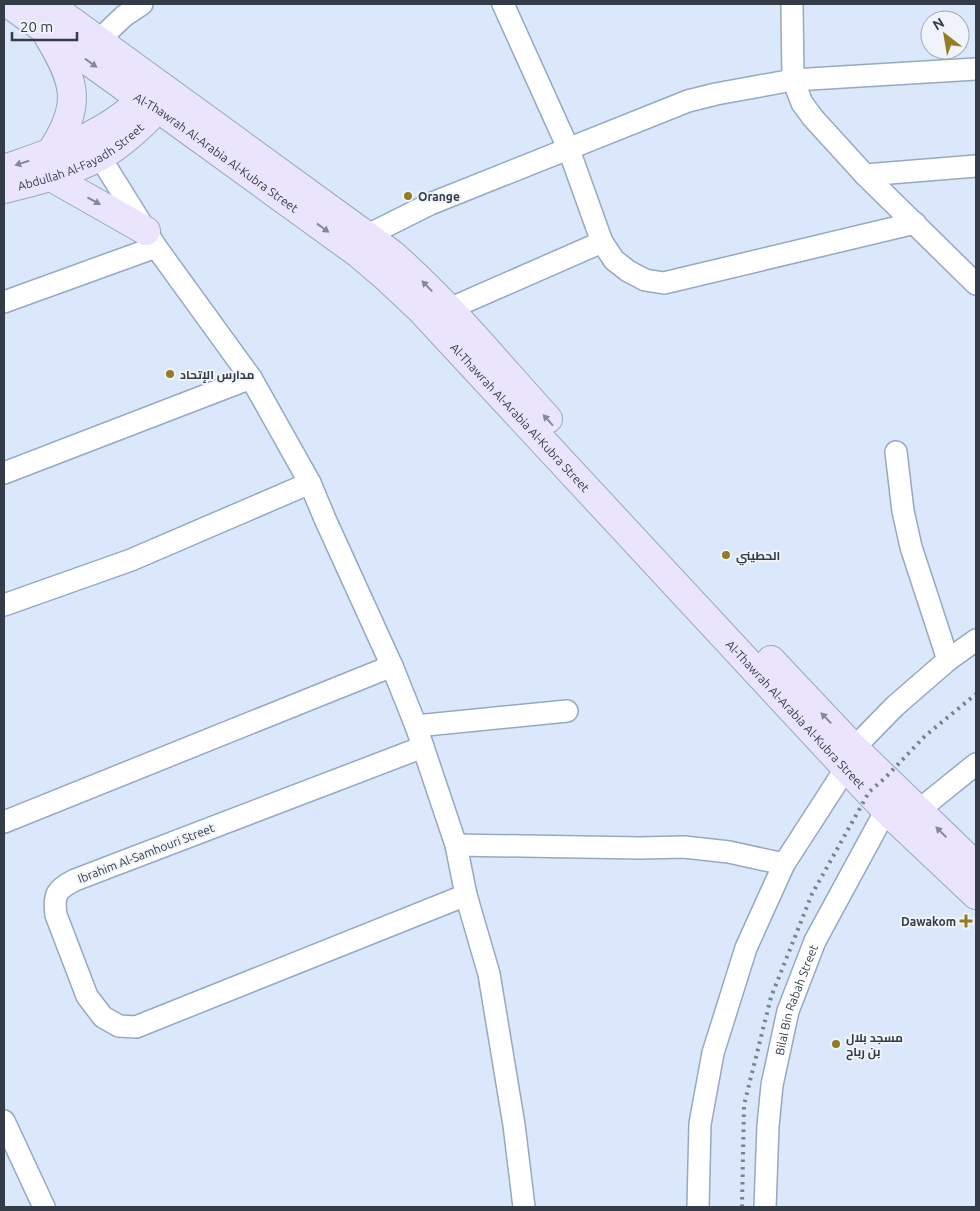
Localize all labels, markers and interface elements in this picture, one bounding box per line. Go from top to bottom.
scale bar [12,10,78,42]
north arrow [920,10,970,60]
text: N [930,14,947,33]
text: 20 m [20,18,53,35]
one-way arrow [84,58,98,68]
street label: Al-Thawrah Al-Arabia Al-Kubra Street [132,90,301,215]
street label: Abdullah Al-Fayadh Street [16,120,146,192]
one-way arrow [14,160,29,167]
marker: Orange [402,190,414,202]
place label: Orange [418,190,460,203]
one-way arrow [87,197,101,205]
one-way arrow [316,223,330,233]
one-way arrow [421,280,433,292]
street label: Al-Thawrah Al-Arabia Al-Kubra Street [448,340,593,494]
marker: مدارس الإتحاد [164,368,176,380]
place label: مدارس الإتحاد [180,368,254,383]
one-way arrow [542,414,554,426]
marker: الحطيني [720,549,732,561]
place label: الحطيني [736,549,780,566]
street label: Al-Thawrah Al-Arabia Al-Kubra Street [724,637,868,791]
one-way arrow [820,712,832,724]
street label: Ibrahim Al-Samhouri Street [76,821,216,885]
one-way arrow [936,826,948,838]
place label: Dawakom [901,915,956,928]
marker: Dawakom [960,915,972,927]
street label: Bilal Bin Rabah Street [772,942,820,1056]
place label: مسجد بلال بن رباح [846,1031,903,1061]
marker: مسجد بلال بن رباح [830,1038,842,1050]

